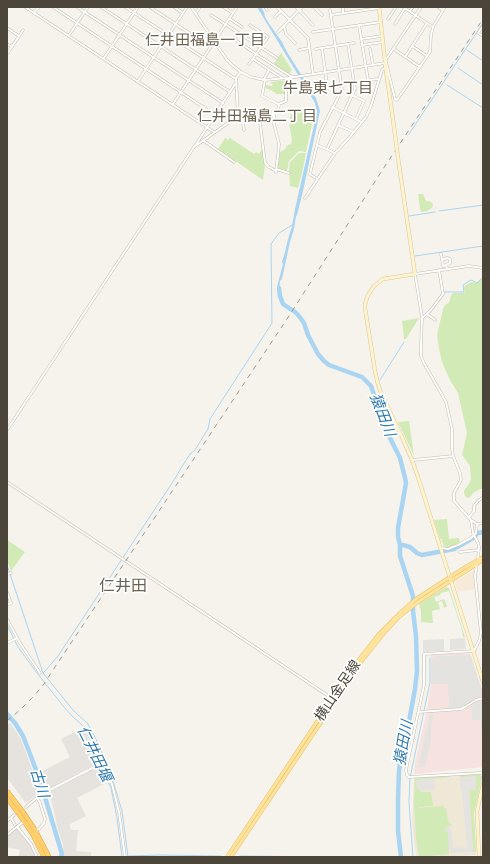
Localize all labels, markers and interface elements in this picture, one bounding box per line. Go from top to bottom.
district label: 仁井田福島一丁目 [145,32,265,50]
district label: 牛島東七丁目 [283,80,373,98]
district label: 仁井田福島二丁目 [197,108,317,126]
water label: 猿田川 [366,391,398,439]
district label: 仁井田 [99,577,147,597]
street label: 横山金足線 [311,657,365,725]
water label: 猿田川 [391,719,417,767]
water label: 仁井田堰 [73,723,115,785]
water label: 古川 [26,766,52,800]

